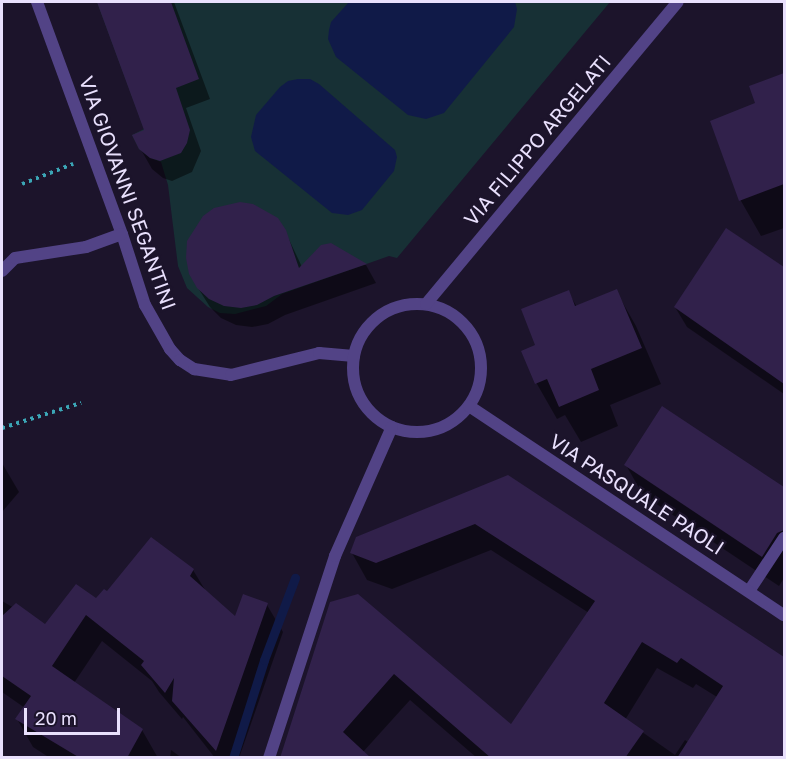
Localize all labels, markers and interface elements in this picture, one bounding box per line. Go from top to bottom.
street label: VIA FILIPPO ARGELATI [458,50,616,230]
street label: VIA GIOVANNI SEGANTINI [75,73,181,313]
street label: VIA PASQUALE PAOLI [545,429,729,559]
scale bar [27,696,123,734]
text: 20 m [35,707,77,729]

